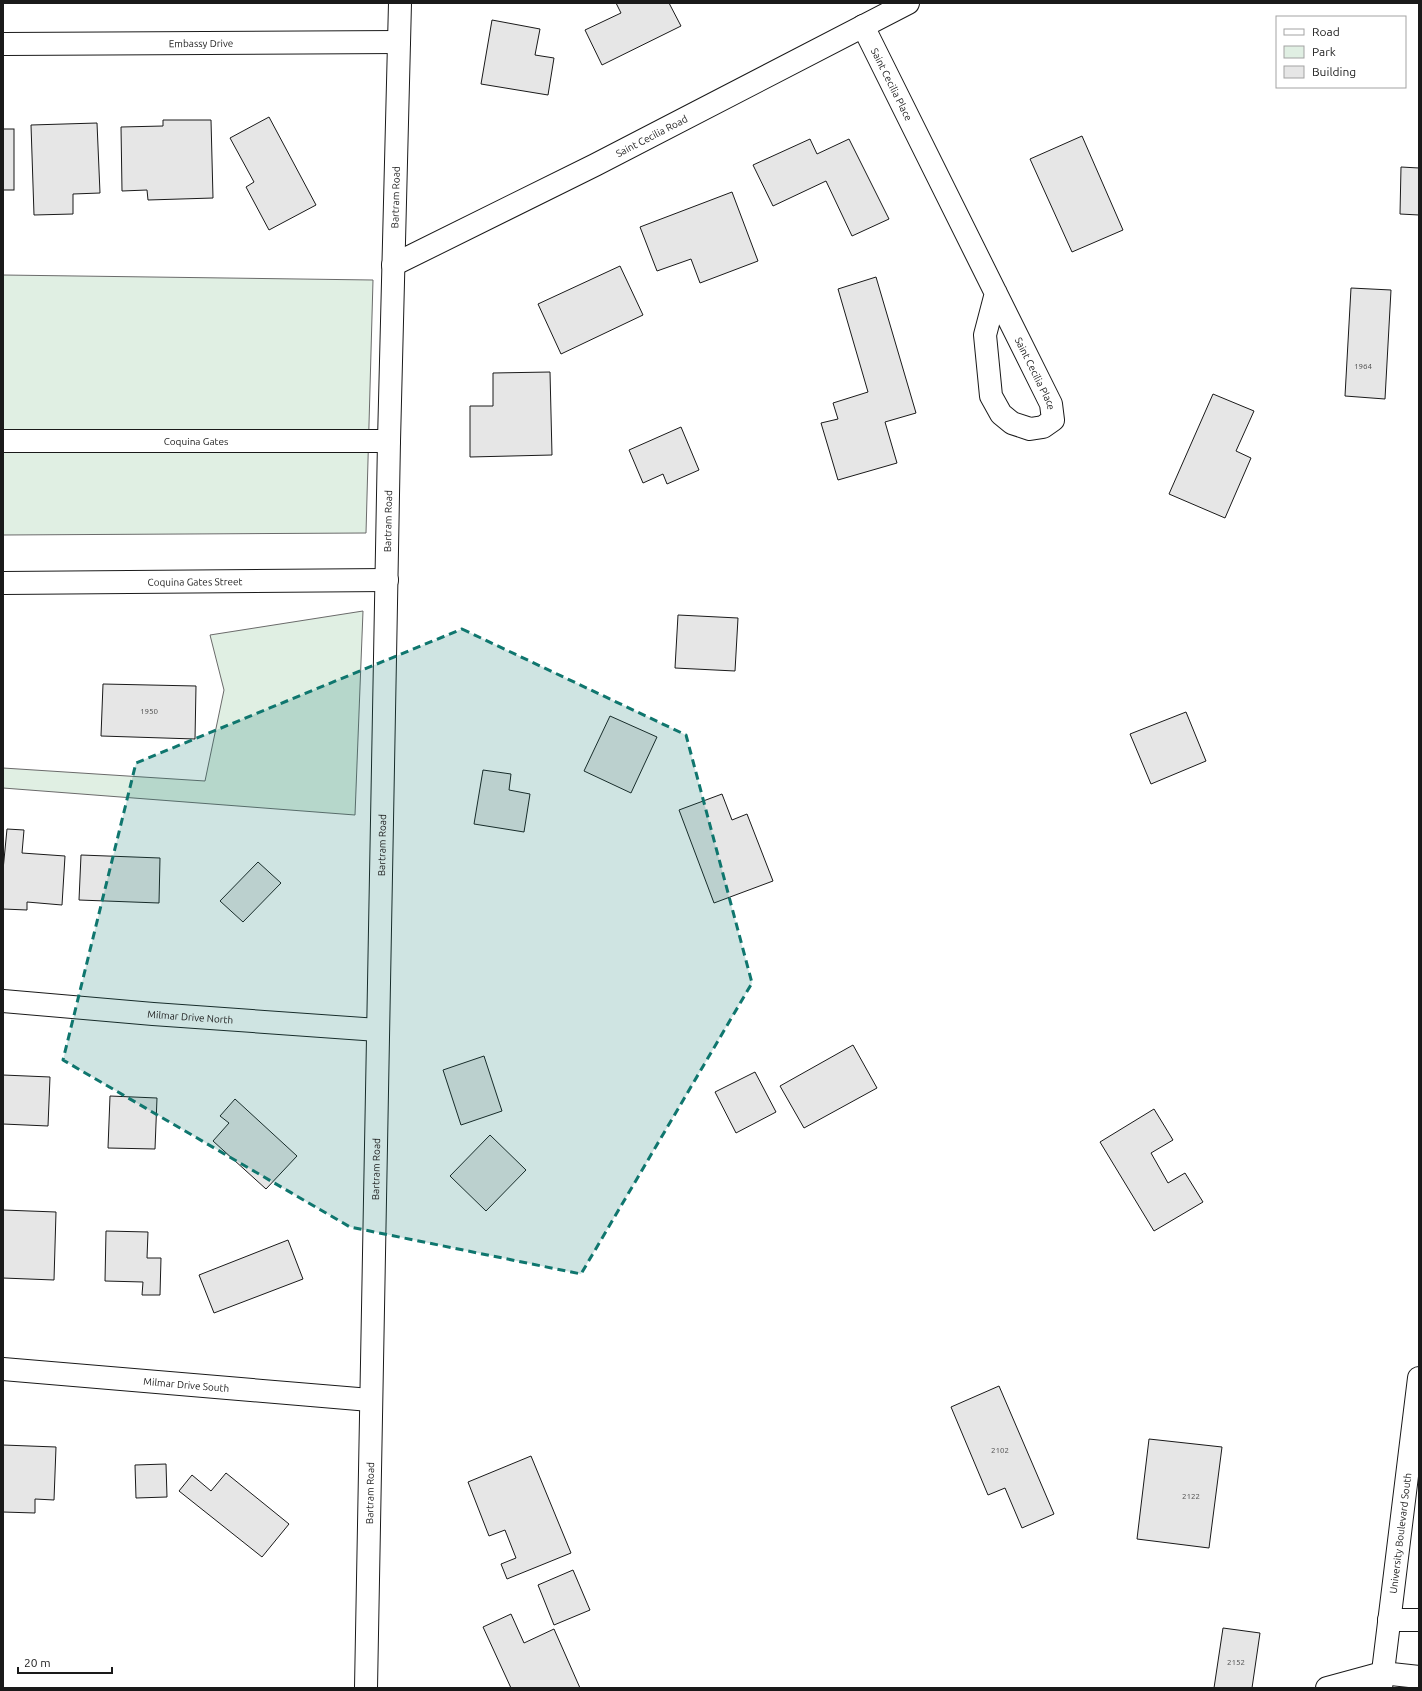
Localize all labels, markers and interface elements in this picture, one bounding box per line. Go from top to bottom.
legend [1276,16,1406,88]
text: Road [1312,25,1340,38]
street label: Embassy Drive [169,38,233,49]
text: Park [1312,45,1336,58]
street label: Saint Cecilia Place [869,46,914,123]
text: Building [1312,65,1356,78]
street label: Saint Cecilia Road [614,113,689,159]
street label: Bartram Road [389,166,402,229]
street label: Saint Cecilia Place [1013,335,1057,411]
house number: 1964 [1354,362,1373,371]
street label: Coquina Gates [164,436,228,447]
street label: Bartram Road [382,490,394,552]
street label: Coquina Gates Street [147,576,243,588]
house number: 1950 [140,707,159,716]
street label: Bartram Road [376,814,388,876]
street label: Milmar Drive North [147,1009,234,1026]
street label: Bartram Road [370,1138,382,1200]
street label: Milmar Drive South [143,1376,230,1394]
house number: 2102 [991,1446,1009,1455]
street label: Bartram Road [364,1462,376,1524]
street label: University Boulevard South [1388,1472,1413,1594]
house number: 2122 [1182,1492,1200,1501]
scale bar [18,1649,112,1675]
text: 20 m [24,1656,51,1669]
house number: 2152 [1227,1658,1245,1667]

